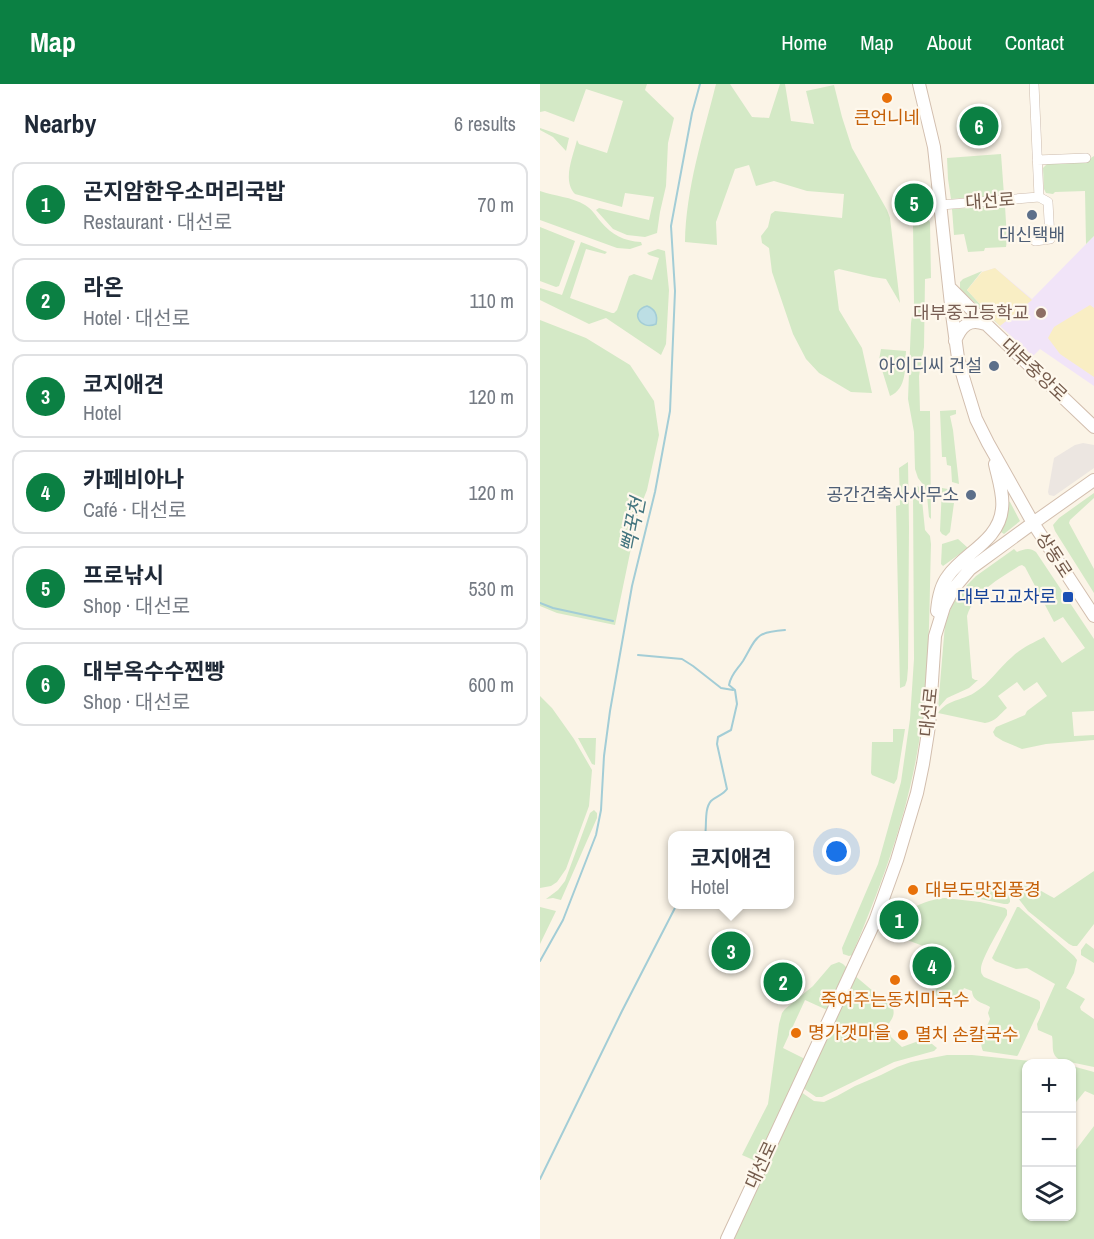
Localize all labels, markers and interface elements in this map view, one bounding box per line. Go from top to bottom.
text: Map [30,23,76,61]
text: Home [781,28,827,57]
text: Map [860,28,894,57]
text: About [927,28,972,57]
text: Contact [1005,28,1064,57]
marker: 큰언니네 [880,91,894,105]
pin: 6 [960,104,998,148]
place label: 큰언니네 [854,105,920,130]
text: Nearby [24,106,96,141]
text: 6 results [454,110,516,137]
text: 곤지암한우소머리국밥 [83,176,285,206]
pin: 5 [894,180,934,226]
street label: 대선로 [964,186,1016,215]
text: 1 [41,191,50,218]
text: 70 m [478,191,514,218]
text: Restaurant · 대선로 [83,208,232,235]
marker: 대신택배 [1025,208,1039,222]
place label: 대신택배 [999,222,1065,247]
text: 라온 [83,272,123,302]
text: 2 [41,287,50,314]
text: 110 m [470,287,514,314]
place label: 대부중고등학교 [913,300,1029,325]
text: Hotel · 대선로 [83,304,190,331]
marker: 대부중고등학교 [1034,306,1048,320]
street label: 대부중앙로 [996,332,1073,407]
place label: 아이디씨 건설 [879,353,982,378]
marker: 아이디씨 건설 [987,359,1001,373]
text: 코지애견 [83,369,164,399]
text: 3 [41,383,50,410]
text: 120 m [468,383,514,410]
text: Hotel [83,399,121,426]
text: 카페비아나 [83,464,184,494]
text: 4 [41,479,50,506]
text: 120 m [468,479,514,506]
place label: 공간건축사사무소 [827,482,959,507]
marker: 공간건축사사무소 [964,488,978,502]
water label: 뻑꾹천 [614,493,652,555]
text: Café · 대선로 [83,496,187,523]
street label: 상동로 [1030,527,1078,582]
text: 프로낚시 [83,560,164,590]
text: 5 [41,575,50,602]
text: 530 m [468,575,514,602]
place label: 대부고교차로 [957,584,1056,609]
marker: 대부고교차로 [1061,590,1075,604]
text: Shop · 대선로 [83,592,190,619]
text: 대부옥수수찐빵 [83,656,225,686]
text: 6 [41,671,50,698]
text: 600 m [468,671,514,698]
street label: 대선로 [913,686,944,738]
text: Shop · 대선로 [83,688,190,715]
popup [668,831,794,909]
your location [822,837,851,866]
text: 코지애견 [691,843,771,873]
text: Hotel [691,873,729,900]
place label: 대부도맛집풍경 [925,877,1041,902]
marker: 대부도맛집풍경 [906,883,920,897]
pin: 1 [880,898,918,942]
pin: 3 [712,928,750,974]
pin: 4 [912,944,952,988]
pin: 2 [764,960,802,1004]
marker: 죽여주는동치미국수 [888,973,902,987]
place label: 죽여주는동치미국수 [820,987,970,1012]
place label: 명가갯마을 [808,1020,891,1045]
place label: 멸치 손칼국수 [915,1022,1018,1047]
marker: 명가갯마을 [789,1026,803,1040]
marker: 멸치 손칼국수 [896,1028,910,1042]
map controls [1022,1059,1076,1221]
button: + [1022,1059,1076,1113]
button: − [1022,1113,1076,1167]
street label: 대선로 [739,1137,782,1193]
button: layers [1022,1167,1076,1221]

